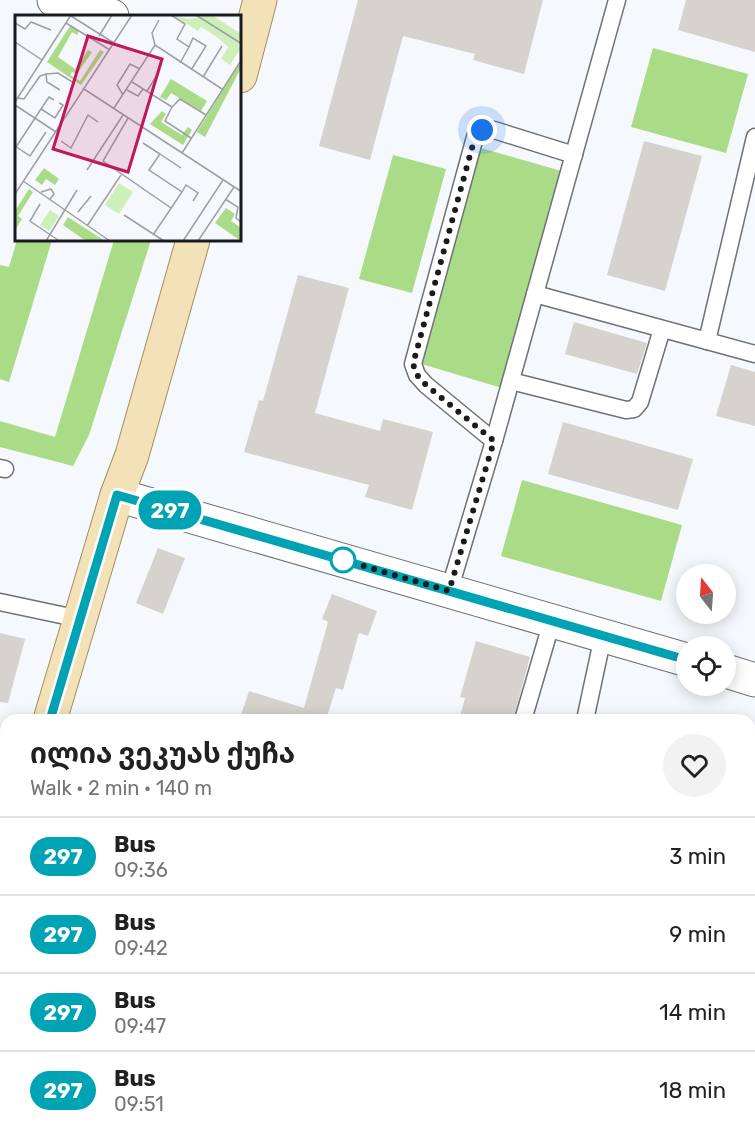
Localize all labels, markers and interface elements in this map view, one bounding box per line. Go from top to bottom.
inset map [15,15,242,242]
your location [467,115,497,145]
line badge: 297 [136,490,204,530]
text: 297 [150,498,190,523]
unlabelled marker [330,547,356,573]
north arrow [676,564,736,624]
map controls [676,564,736,696]
button: locate [676,636,736,696]
button: heart [663,734,726,797]
text: ილია ვეკუას ქუჩა [30,737,295,770]
text: Walk · 2 min · 140 m [30,776,212,800]
text: Bus [114,831,156,858]
text: 3 min [669,843,726,870]
text: 297 [43,844,83,869]
text: 09:36 [114,858,168,882]
text: Bus [114,909,156,936]
text: 9 min [669,921,726,948]
text: 297 [43,922,83,947]
text: 09:42 [114,936,168,960]
text: Bus [114,987,156,1014]
text: 14 min [659,999,726,1026]
text: 297 [43,1000,83,1025]
text: 09:47 [114,1014,166,1038]
text: Bus [114,1065,156,1092]
text: 18 min [659,1077,726,1104]
text: 297 [43,1078,83,1103]
text: 09:51 [114,1092,164,1116]

